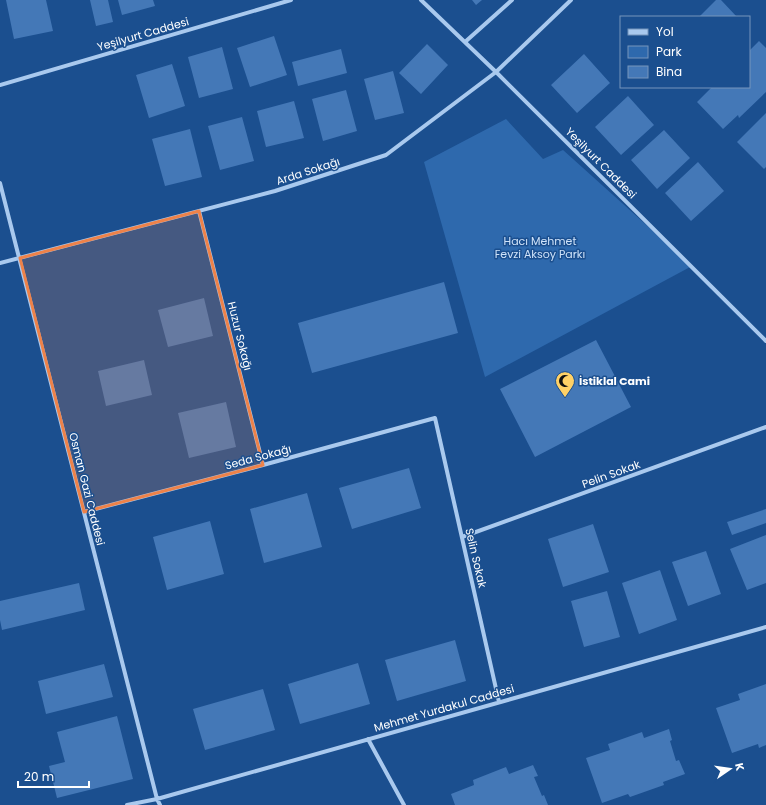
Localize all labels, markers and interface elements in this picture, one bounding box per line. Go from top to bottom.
street label: Yeşilyurt Caddesi [95,13,191,55]
legend [620,16,750,88]
text: Yol [656,23,674,40]
text: Park [656,43,683,60]
text: Bina [656,63,682,80]
street label: Yeşilyurt Caddesi [562,124,640,202]
street label: Arda Sokağı [274,153,342,189]
park label: Hacı Mehmet Fevzi Aksoy Parkı [495,233,585,262]
street label: Huzur Sokağı [224,300,256,372]
mosque icon: İstiklal Cami [554,370,576,398]
place label: İstiklal Cami [579,373,650,389]
street label: Osman Gazi Caddesi [65,431,109,547]
street label: Seda Sokağı [223,440,293,474]
street label: Pelin Sokak [580,456,643,492]
street label: Selin Sokak [461,527,491,590]
street label: Mehmet Yurdakul Caddesi [372,680,516,736]
north arrow [710,749,750,789]
text: K [731,761,748,773]
scale bar [18,763,89,789]
text: 20 m [24,768,54,785]

